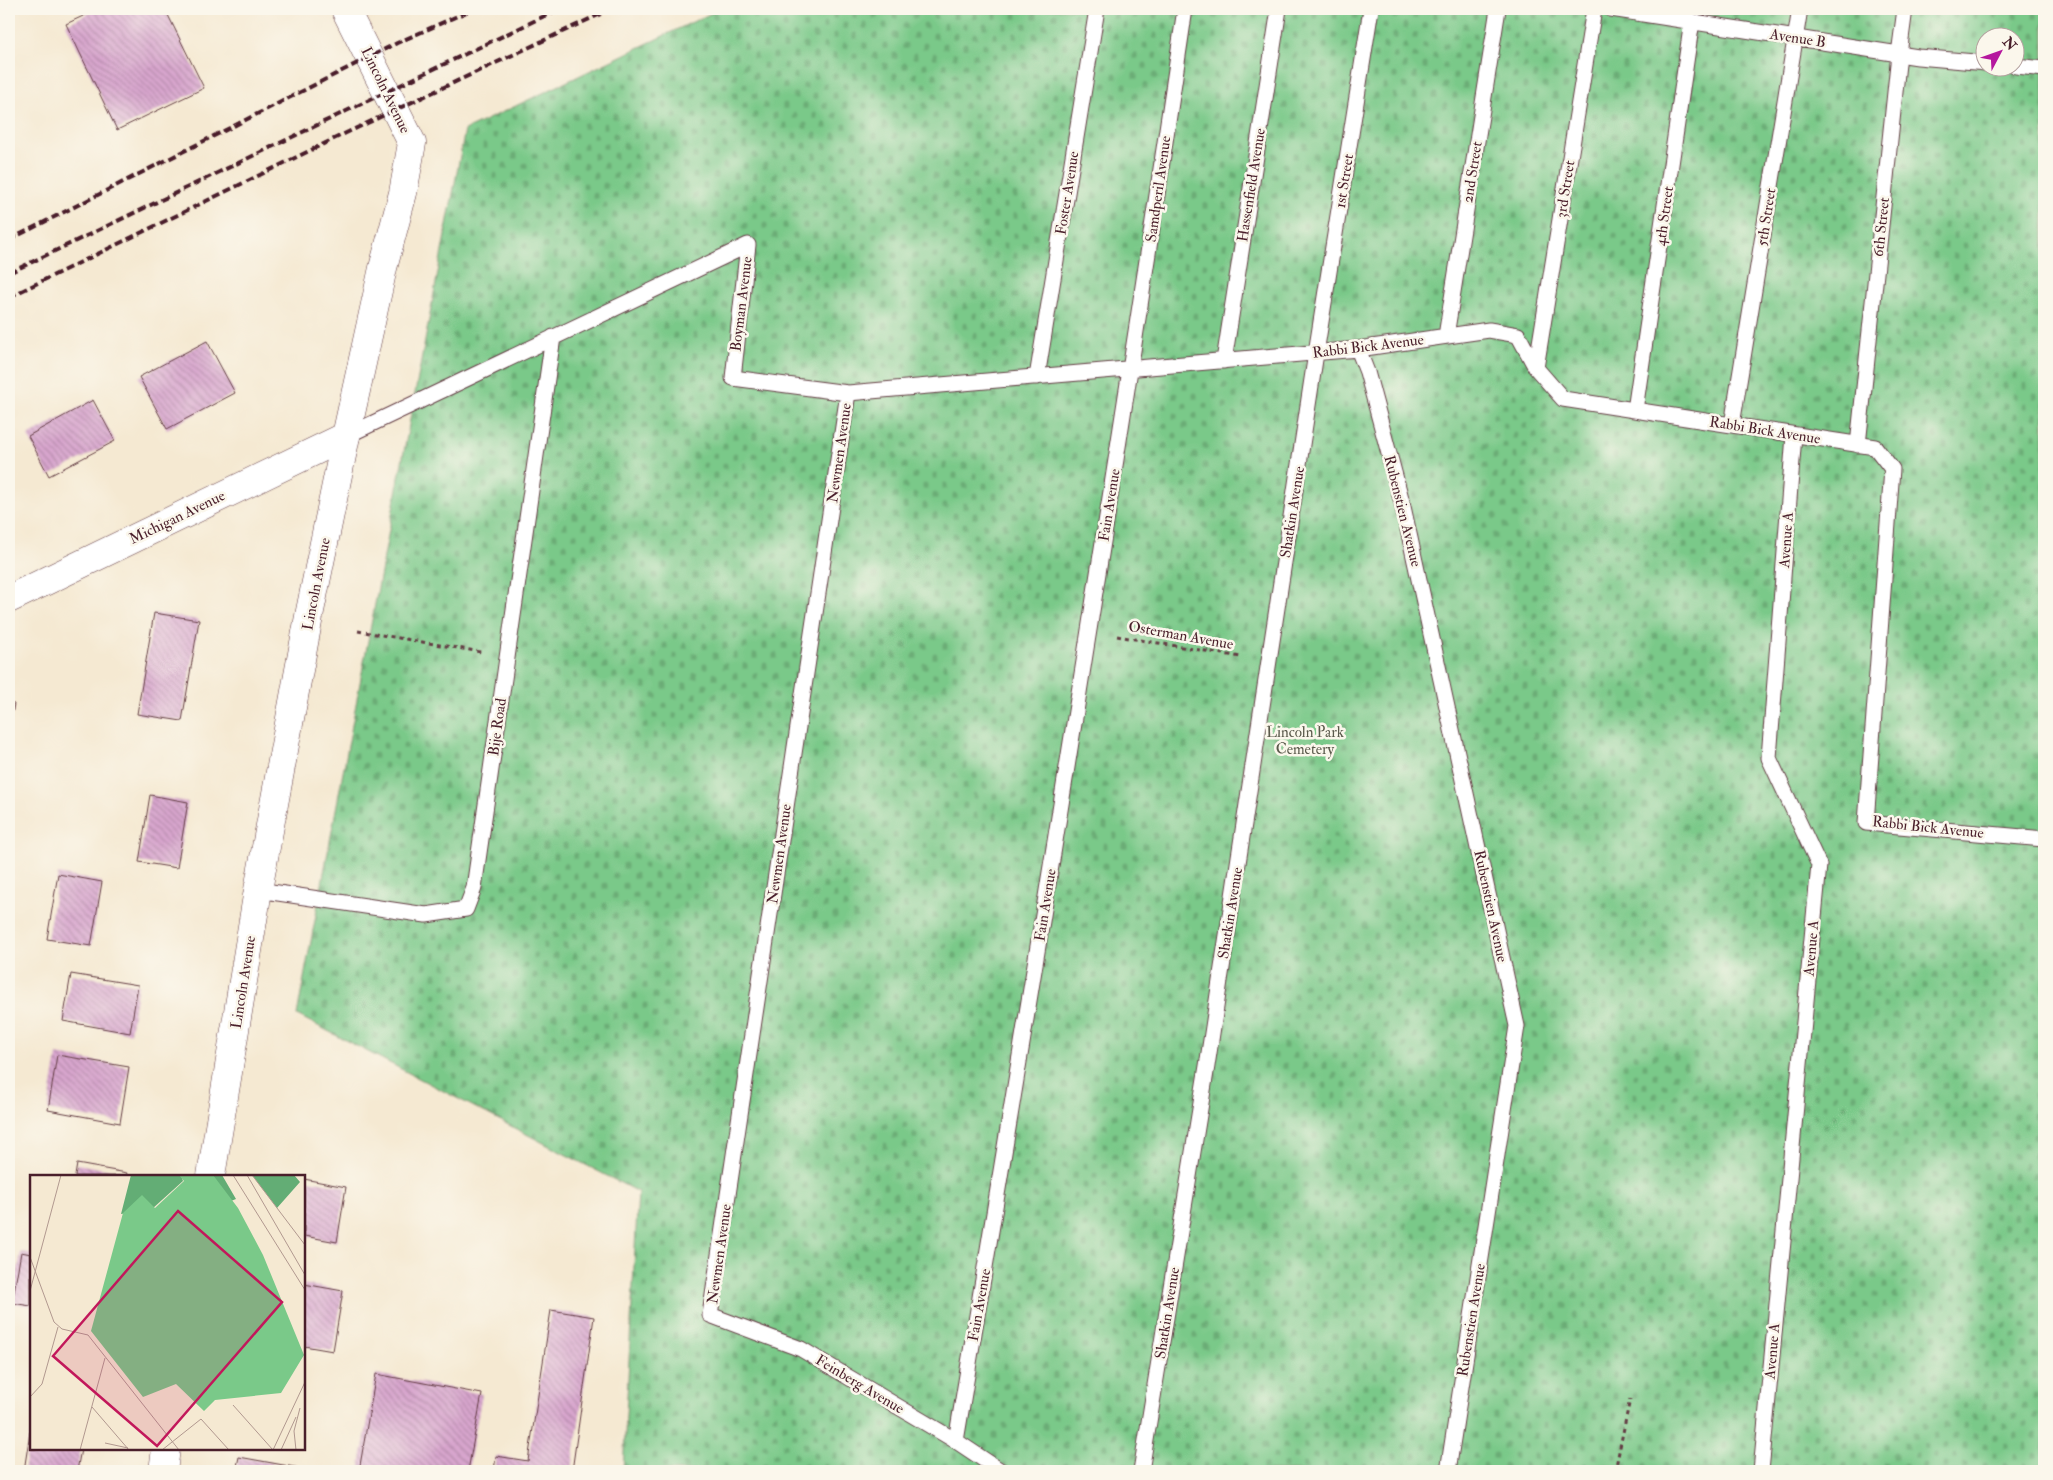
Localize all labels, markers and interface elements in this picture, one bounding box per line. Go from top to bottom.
street label: Avenue B [1768,25,1827,52]
north arrow [1976,28,2026,78]
text: N [1998,33,2020,54]
street label: Lincoln Avenue [356,44,415,137]
street label: Hassenfield Avenue [1233,127,1270,243]
street label: Samdperil Avenue [1142,135,1176,244]
street label: 2nd Street [1458,140,1487,204]
street label: Foster Avenue [1051,150,1084,236]
street label: 1st Street [1331,152,1358,210]
street label: 3rd Street [1552,159,1579,219]
street label: 4th Street [1651,185,1678,247]
street label: 5th Street [1753,187,1780,248]
street label: 6th Street [1869,196,1894,258]
street label: Boyman Avenue [726,255,757,353]
street label: Rabbi Bick Avenue [1311,330,1425,363]
street label: Newmen Avenue [823,402,856,504]
street label: Rabbi Bick Avenue [1708,412,1822,449]
street label: Rubenstien Avenue [1379,453,1426,569]
street label: Shatkin Avenue [1276,465,1309,559]
street label: Fain Avenue [1094,467,1125,543]
street label: Michigan Avenue [126,486,228,549]
street label: Avenue A [1775,511,1798,570]
street label: Lincoln Avenue [298,536,335,632]
street label: Osterman Avenue [1127,617,1235,654]
street label: Bije Road [484,696,511,757]
park label: Lincoln Park Cemetery [1266,723,1344,759]
street label: Newmen Avenue [763,803,796,905]
street label: Rabbi Bick Avenue [1871,812,1985,843]
street label: Rubenstien Avenue [1469,848,1512,964]
street label: Shatkin Avenue [1214,866,1247,960]
street label: Fain Avenue [1030,867,1061,943]
street label: Avenue A [1800,919,1823,978]
street label: Lincoln Avenue [227,934,260,1030]
inset map [30,1175,305,1450]
street label: Newmen Avenue [703,1203,736,1305]
street label: Rubenstien Avenue [1453,1262,1490,1378]
street label: Shatkin Avenue [1151,1266,1184,1360]
street label: Fain Avenue [964,1267,995,1343]
street label: Avenue A [1761,1322,1784,1381]
street label: Feinberg Avenue [812,1351,908,1418]

